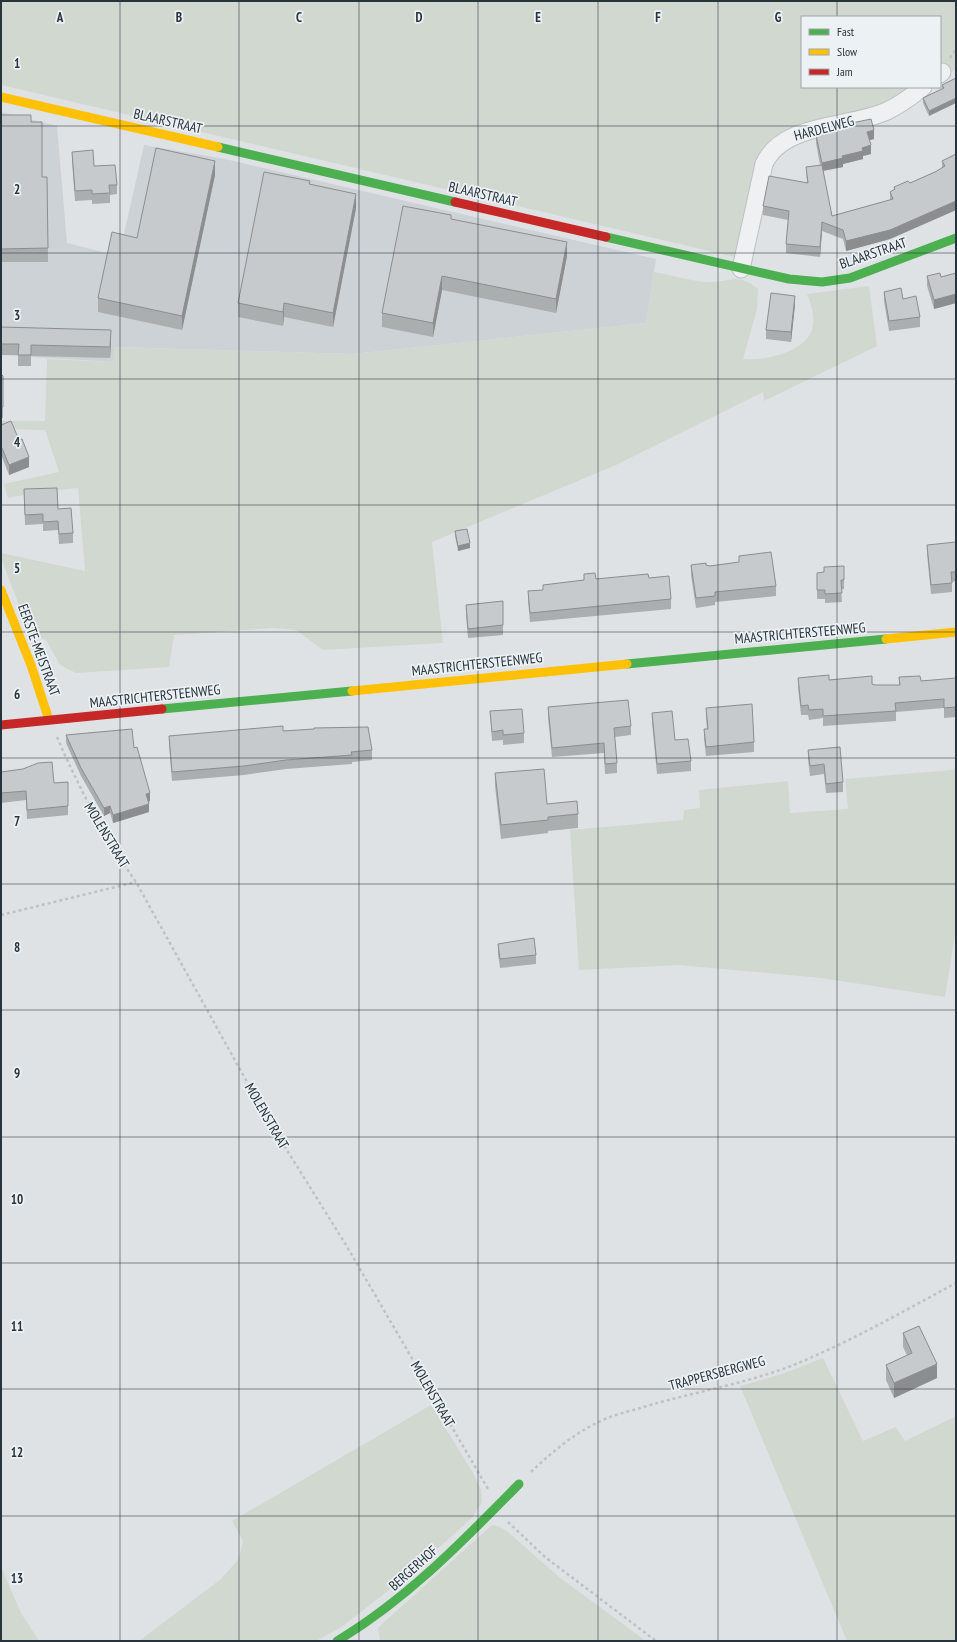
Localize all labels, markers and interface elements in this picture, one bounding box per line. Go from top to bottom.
text: A [56,9,64,26]
text: B [176,9,182,26]
text: C [296,9,302,26]
text: D [416,9,423,26]
text: E [535,9,541,26]
text: F [655,9,661,26]
text: G [775,9,782,26]
legend [801,16,941,88]
text: Fast [837,24,855,39]
text: Slow [837,44,858,59]
text: 1 [14,55,20,72]
text: Jam [836,64,853,79]
street label: BLAARSTRAAT [132,104,205,138]
street label: HARDELWEG [792,111,856,145]
street label: BLAARSTRAAT [447,177,520,211]
text: 2 [14,181,20,198]
street label: BLAARSTRAAT [837,233,910,273]
text: 3 [14,307,20,324]
text: 4 [14,434,21,451]
text: 5 [14,560,20,577]
street label: EERSTE-MEISTRAAT [14,602,64,699]
street label: MAASTRICHTERSTEENWEG [734,618,866,648]
street label: MAASTRICHTERSTEENWEG [411,648,543,680]
street label: MAASTRICHTERSTEENWEG [89,680,221,712]
text: 6 [14,686,20,703]
street label: MOLENSTRAAT [80,799,134,872]
text: 7 [14,813,20,830]
text: 8 [14,939,20,956]
text: 9 [14,1065,20,1082]
street label: MOLENSTRAAT [241,1080,293,1153]
text: 10 [11,1191,23,1208]
text: 11 [11,1318,23,1335]
street label: TRAPPERSBERGWEG [667,1352,767,1394]
street label: MOLENSTRAAT [407,1358,459,1431]
text: 12 [11,1444,23,1461]
street label: BERGERHOF [385,1541,441,1595]
text: 13 [11,1570,23,1587]

